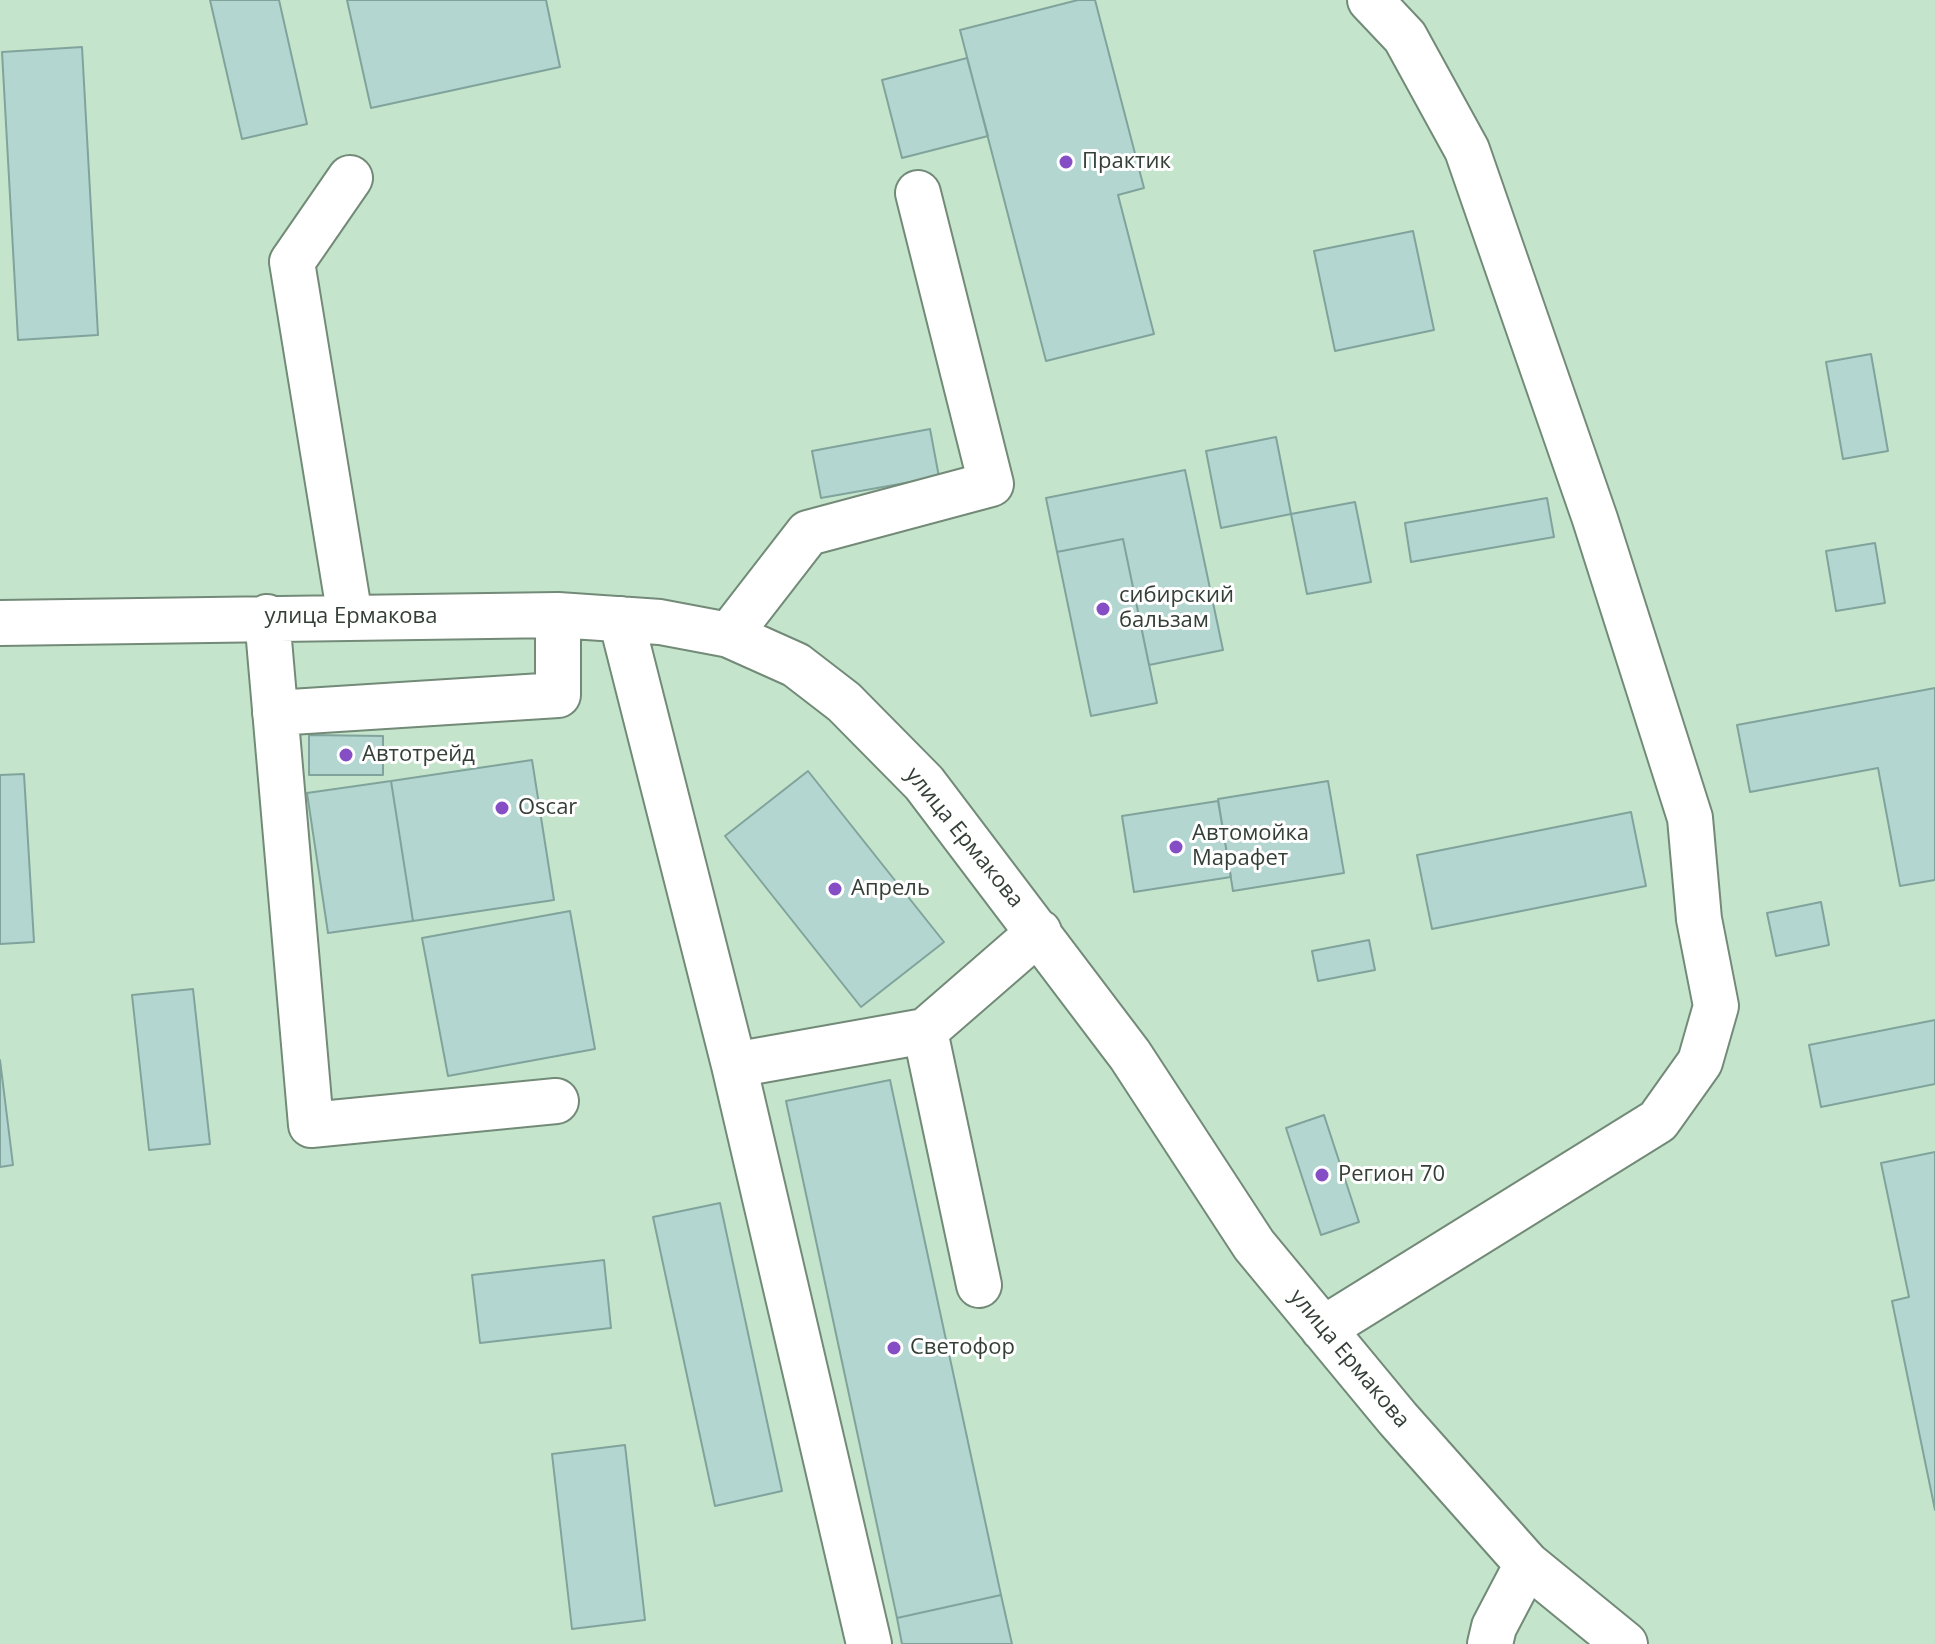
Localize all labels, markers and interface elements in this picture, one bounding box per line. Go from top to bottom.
place label: Практик [1082,149,1171,175]
marker: Практик [1057,153,1075,171]
place label: сибирский бальзам [1119,583,1234,634]
marker: сибирский бальзам [1094,600,1112,618]
street label: улица Ермакова [265,604,437,630]
place label: Автотрейд [362,742,475,768]
marker: Автотрейд [337,746,355,764]
street label: улица Ермакова [899,763,1029,913]
place label: Oscar [518,795,577,821]
marker: Oscar [493,799,511,817]
place label: Автомойка Марафет [1192,821,1309,872]
marker: Автомойка Марафет [1167,838,1185,856]
place label: Апрель [851,876,930,902]
marker: Апрель [826,880,844,898]
place label: Регион 70 [1338,1162,1445,1188]
marker: Регион 70 [1313,1166,1331,1184]
street label: улица Ермакова [1283,1284,1415,1434]
place label: Светофор [910,1335,1015,1361]
marker: Светофор [885,1339,903,1357]

